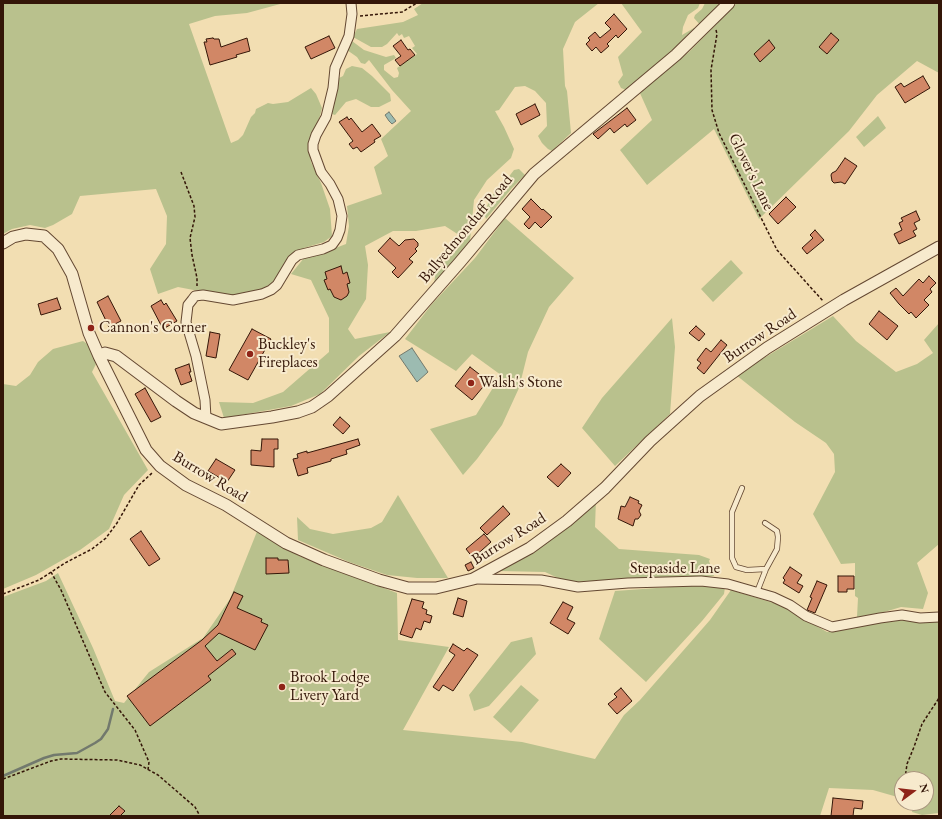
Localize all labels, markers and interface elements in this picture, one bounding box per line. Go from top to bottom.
street label: Glover's Lane [724,130,778,214]
street label: Ballyedmonduff Road [415,171,517,287]
street label: Burrow Road [720,305,800,367]
place label: Cannon's Corner [99,318,206,338]
marker: Cannon's Corner [86,323,96,333]
place label: Buckley's Fireplaces [258,335,318,373]
marker: Buckley's Fireplaces [245,349,255,359]
place label: Walsh's Stone [479,373,562,393]
marker: Walsh's Stone [466,378,476,388]
street label: Burrow Road [169,447,251,507]
street label: Burrow Road [468,509,550,569]
street label: Stepaside Lane [630,559,720,579]
place label: Brook Lodge Livery Yard [290,668,370,706]
marker: Brook Lodge Livery Yard [277,682,287,692]
north arrow [894,771,934,811]
text: N [917,782,933,794]

